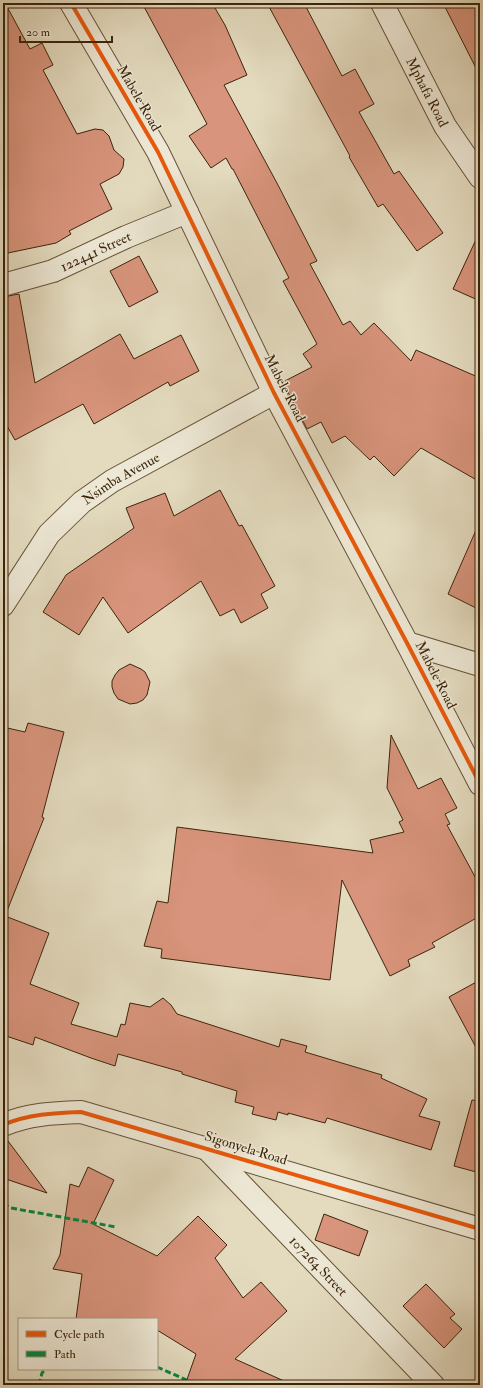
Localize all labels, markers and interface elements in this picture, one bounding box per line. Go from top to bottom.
scale bar [20,18,112,44]
text: 20 m [26,25,51,40]
street label: Mphafa Road [403,54,453,130]
street label: Mabele Road [113,62,165,134]
street label: 122441 Street [58,227,134,275]
street label: Mabele Road [261,351,309,425]
street label: Nsimba Avenue [78,448,162,508]
street label: Mabele Road [412,638,460,712]
street label: Sigonyela Road [202,1127,290,1170]
street label: 107264 Street [286,1232,352,1300]
legend [18,1318,158,1370]
text: Cycle path [54,1327,105,1342]
text: Path [54,1347,77,1362]

